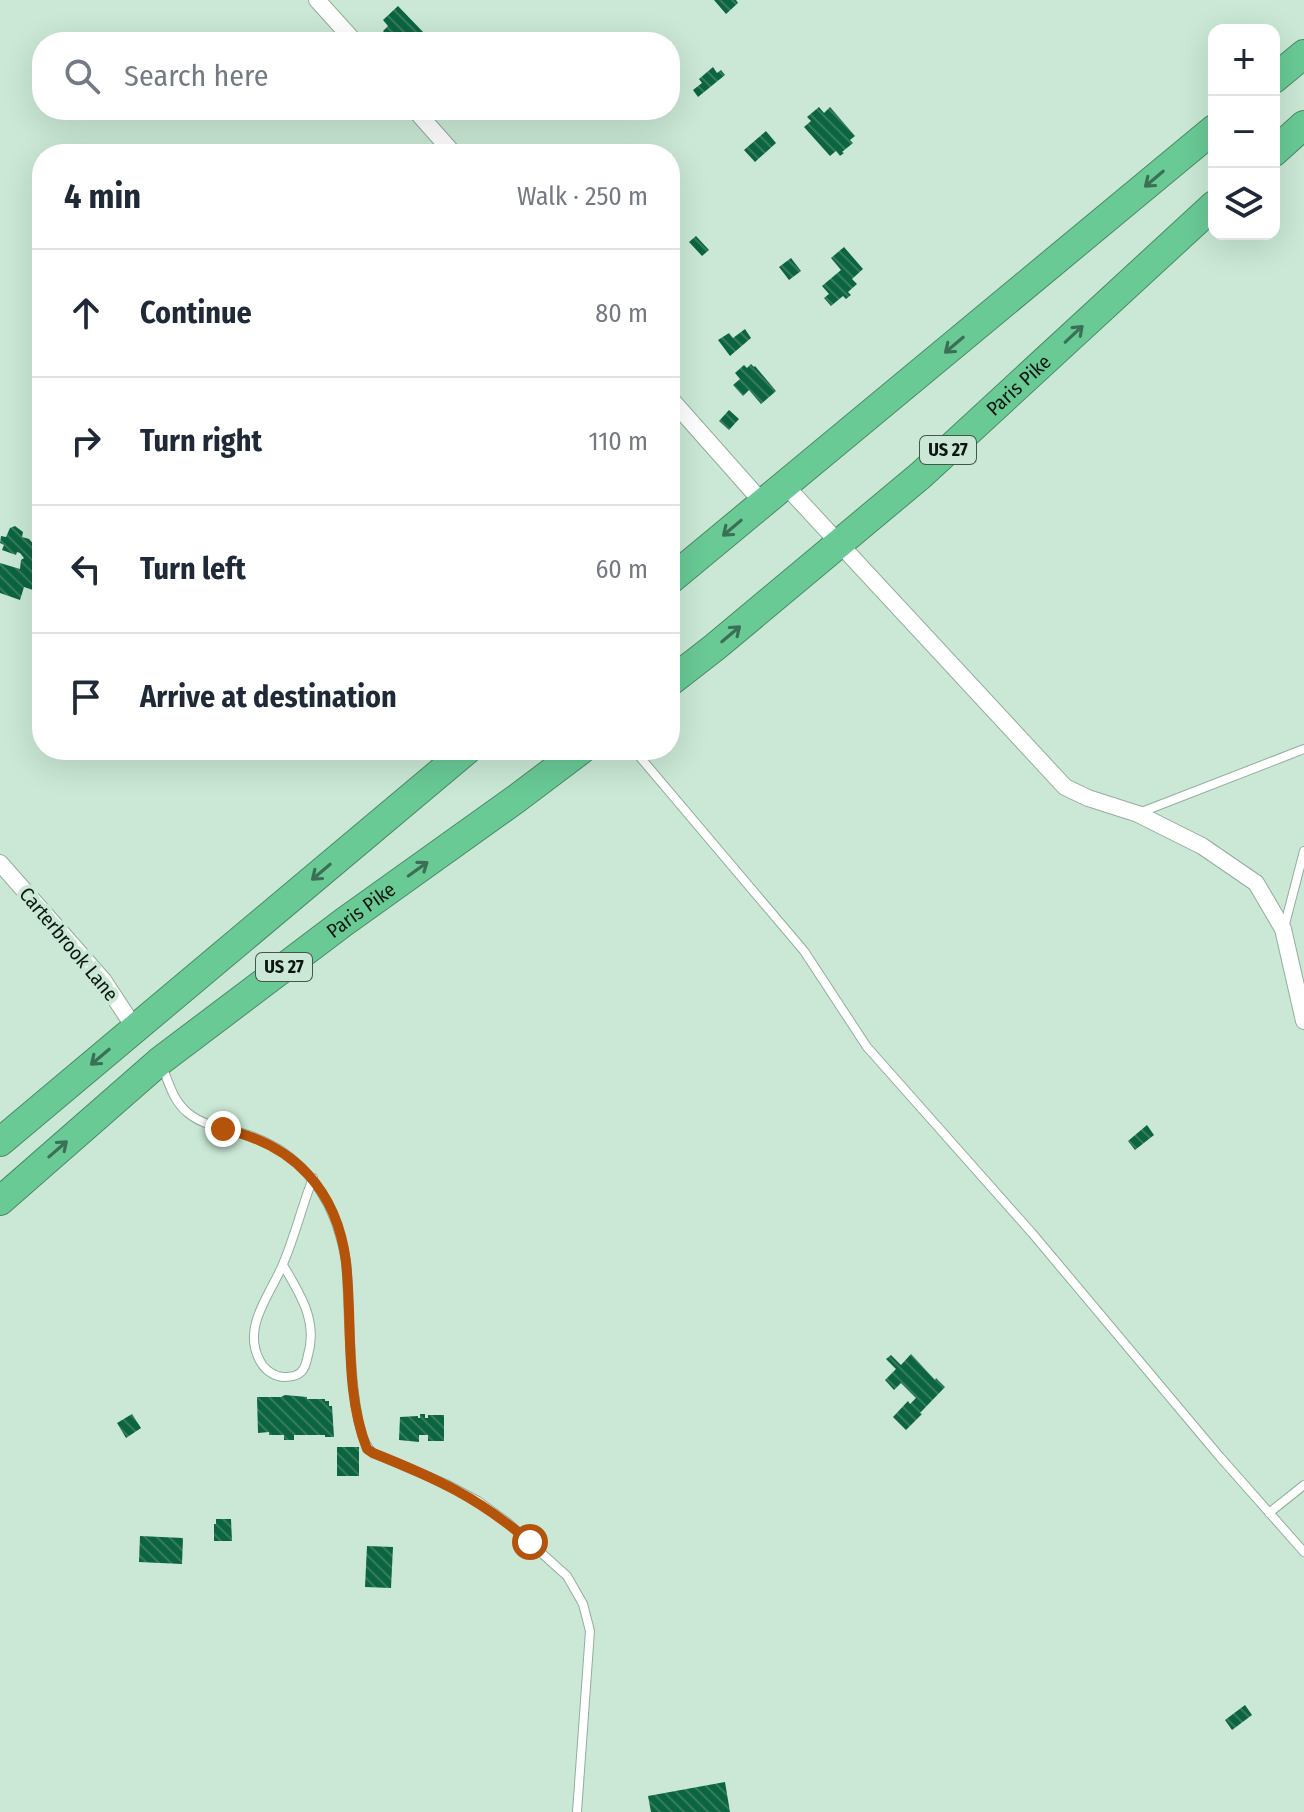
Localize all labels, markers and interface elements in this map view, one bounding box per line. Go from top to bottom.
map controls [1208,24,1280,240]
button: + [1208,24,1280,96]
search box [32,32,680,120]
icon: search [60,54,104,98]
text: Search here [124,58,269,94]
button: − [1208,96,1280,168]
button: layers [1208,168,1280,240]
one-way arrow [1144,170,1165,188]
text: 4 min [64,176,141,217]
text: Walk · 250 m [517,181,648,212]
icon: ahead [64,291,108,335]
text: Continue [140,295,252,331]
text: 80 m [595,298,648,329]
one-way arrow [1064,325,1084,343]
one-way arrow [944,336,965,354]
street label: Paris Pike [981,350,1056,421]
icon: right [64,419,108,463]
text: Turn right [140,423,262,459]
text: 110 m [588,426,648,457]
road number: US 27 [920,436,976,464]
one-way arrow [722,519,743,537]
icon: left [64,547,108,591]
text: Turn left [140,551,246,587]
text: 60 m [595,554,648,585]
one-way arrow [720,625,741,643]
icon: arrive [64,675,108,719]
text: Arrive at destination [140,679,397,715]
one-way arrow [407,861,429,878]
one-way arrow [311,863,332,881]
street label: Paris Pike [322,877,400,943]
street label: Carterbrook Lane [15,882,123,1006]
road number: US 27 [256,953,312,981]
one-way arrow [90,1048,111,1066]
route end [205,1111,241,1147]
one-way arrow [48,1140,68,1158]
route start [512,1524,548,1560]

